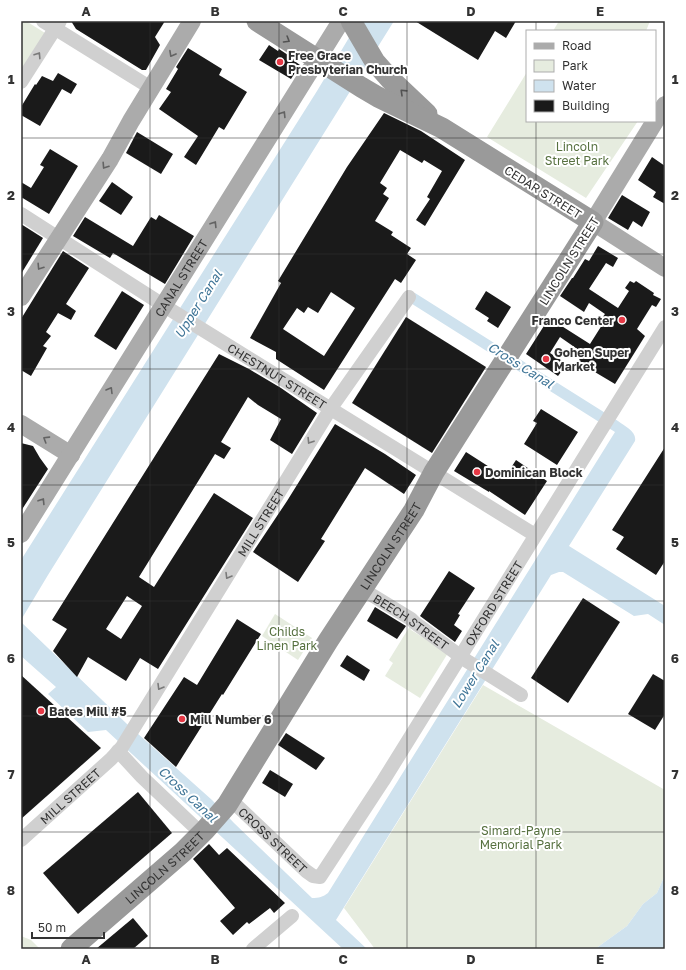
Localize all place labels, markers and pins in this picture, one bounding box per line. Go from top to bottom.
place label: Free Grace Presbyterian Church [288,48,408,77]
marker: Free Grace Presbyterian Church [275,57,285,67]
place label: Franco Center [532,313,614,328]
marker: Franco Center [617,315,627,325]
place label: Gohen Super Market [554,345,629,374]
marker: Gohen Super Market [541,354,551,364]
place label: Dominican Block [485,465,583,480]
marker: Dominican Block [472,467,482,477]
place label: Bates Mill #5 [49,704,127,719]
marker: Bates Mill #5 [36,706,46,716]
place label: Mill Number 6 [190,712,272,727]
marker: Mill Number 6 [177,714,187,724]

